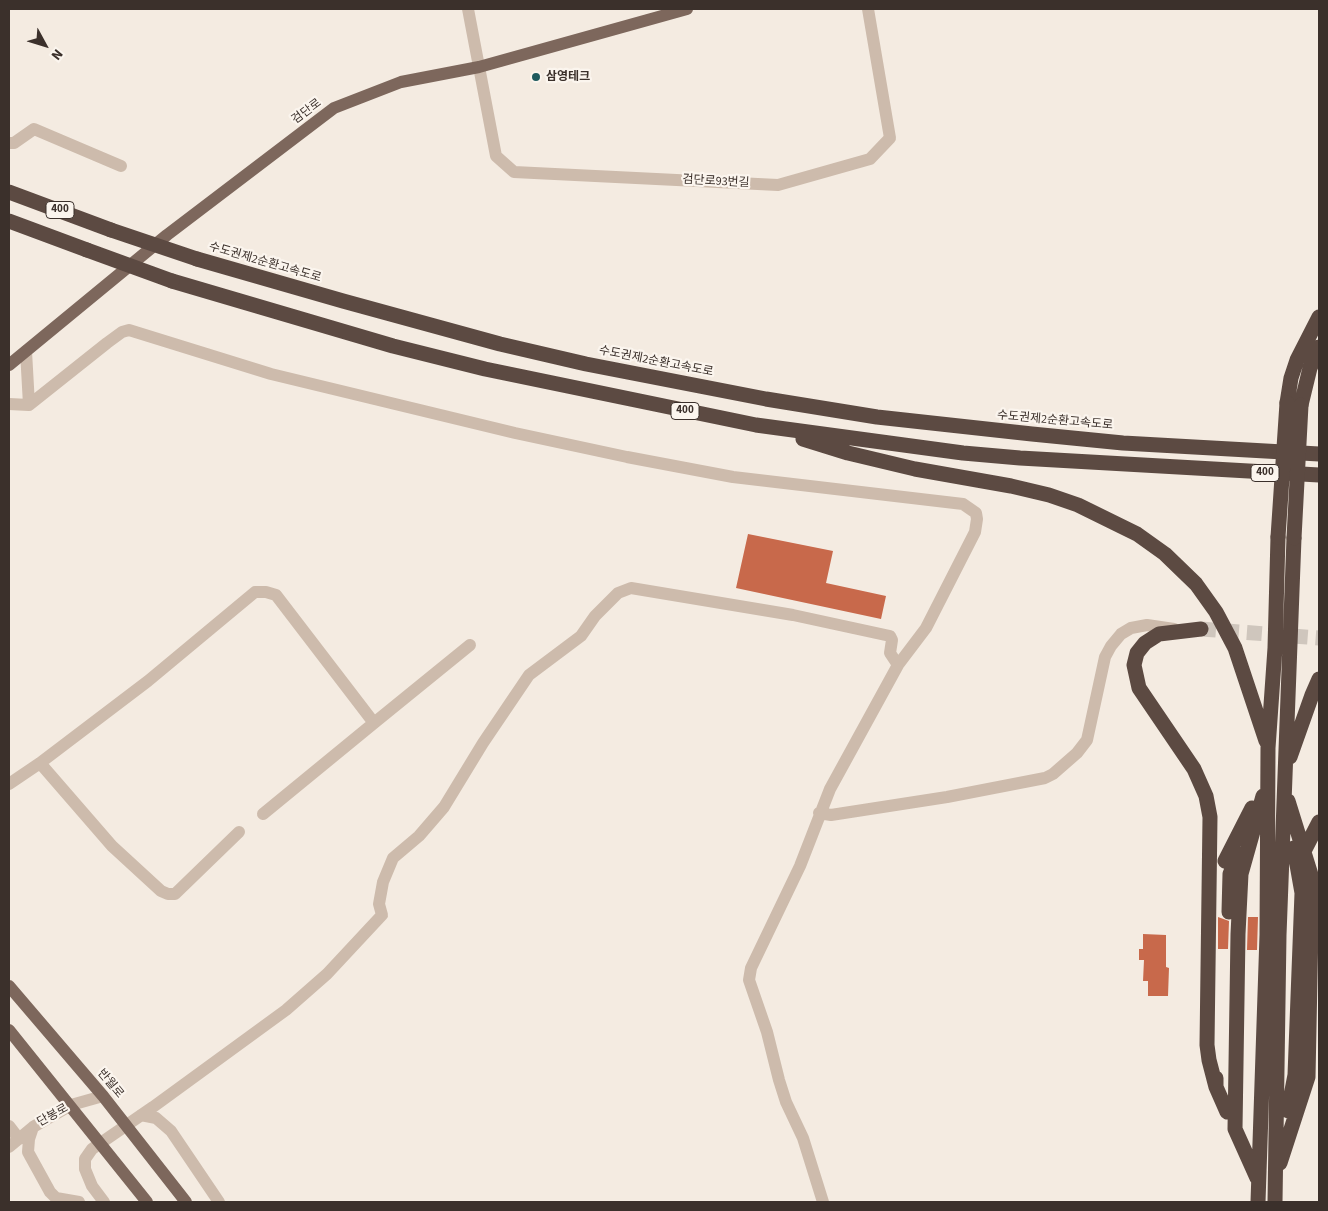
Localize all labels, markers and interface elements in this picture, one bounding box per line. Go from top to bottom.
north arrow [20,20,70,70]
text: N [46,45,67,64]
place label: 삼영테크 [546,70,590,84]
marker: 삼영테크 [530,71,542,83]
street label: 검단로 [289,96,325,128]
street label: 검단로93번길 [682,173,750,191]
road number: 400 [46,202,74,218]
street label: 수도권제2순환고속도로 [207,240,323,286]
street label: 수도권제2순환고속도로 [598,344,714,380]
road number: 400 [671,402,699,420]
street label: 수도권제2순환고속도로 [996,409,1114,433]
road number: 400 [1251,464,1279,482]
street label: 반월로 [94,1067,126,1101]
street label: 단봉로 [35,1102,71,1130]

